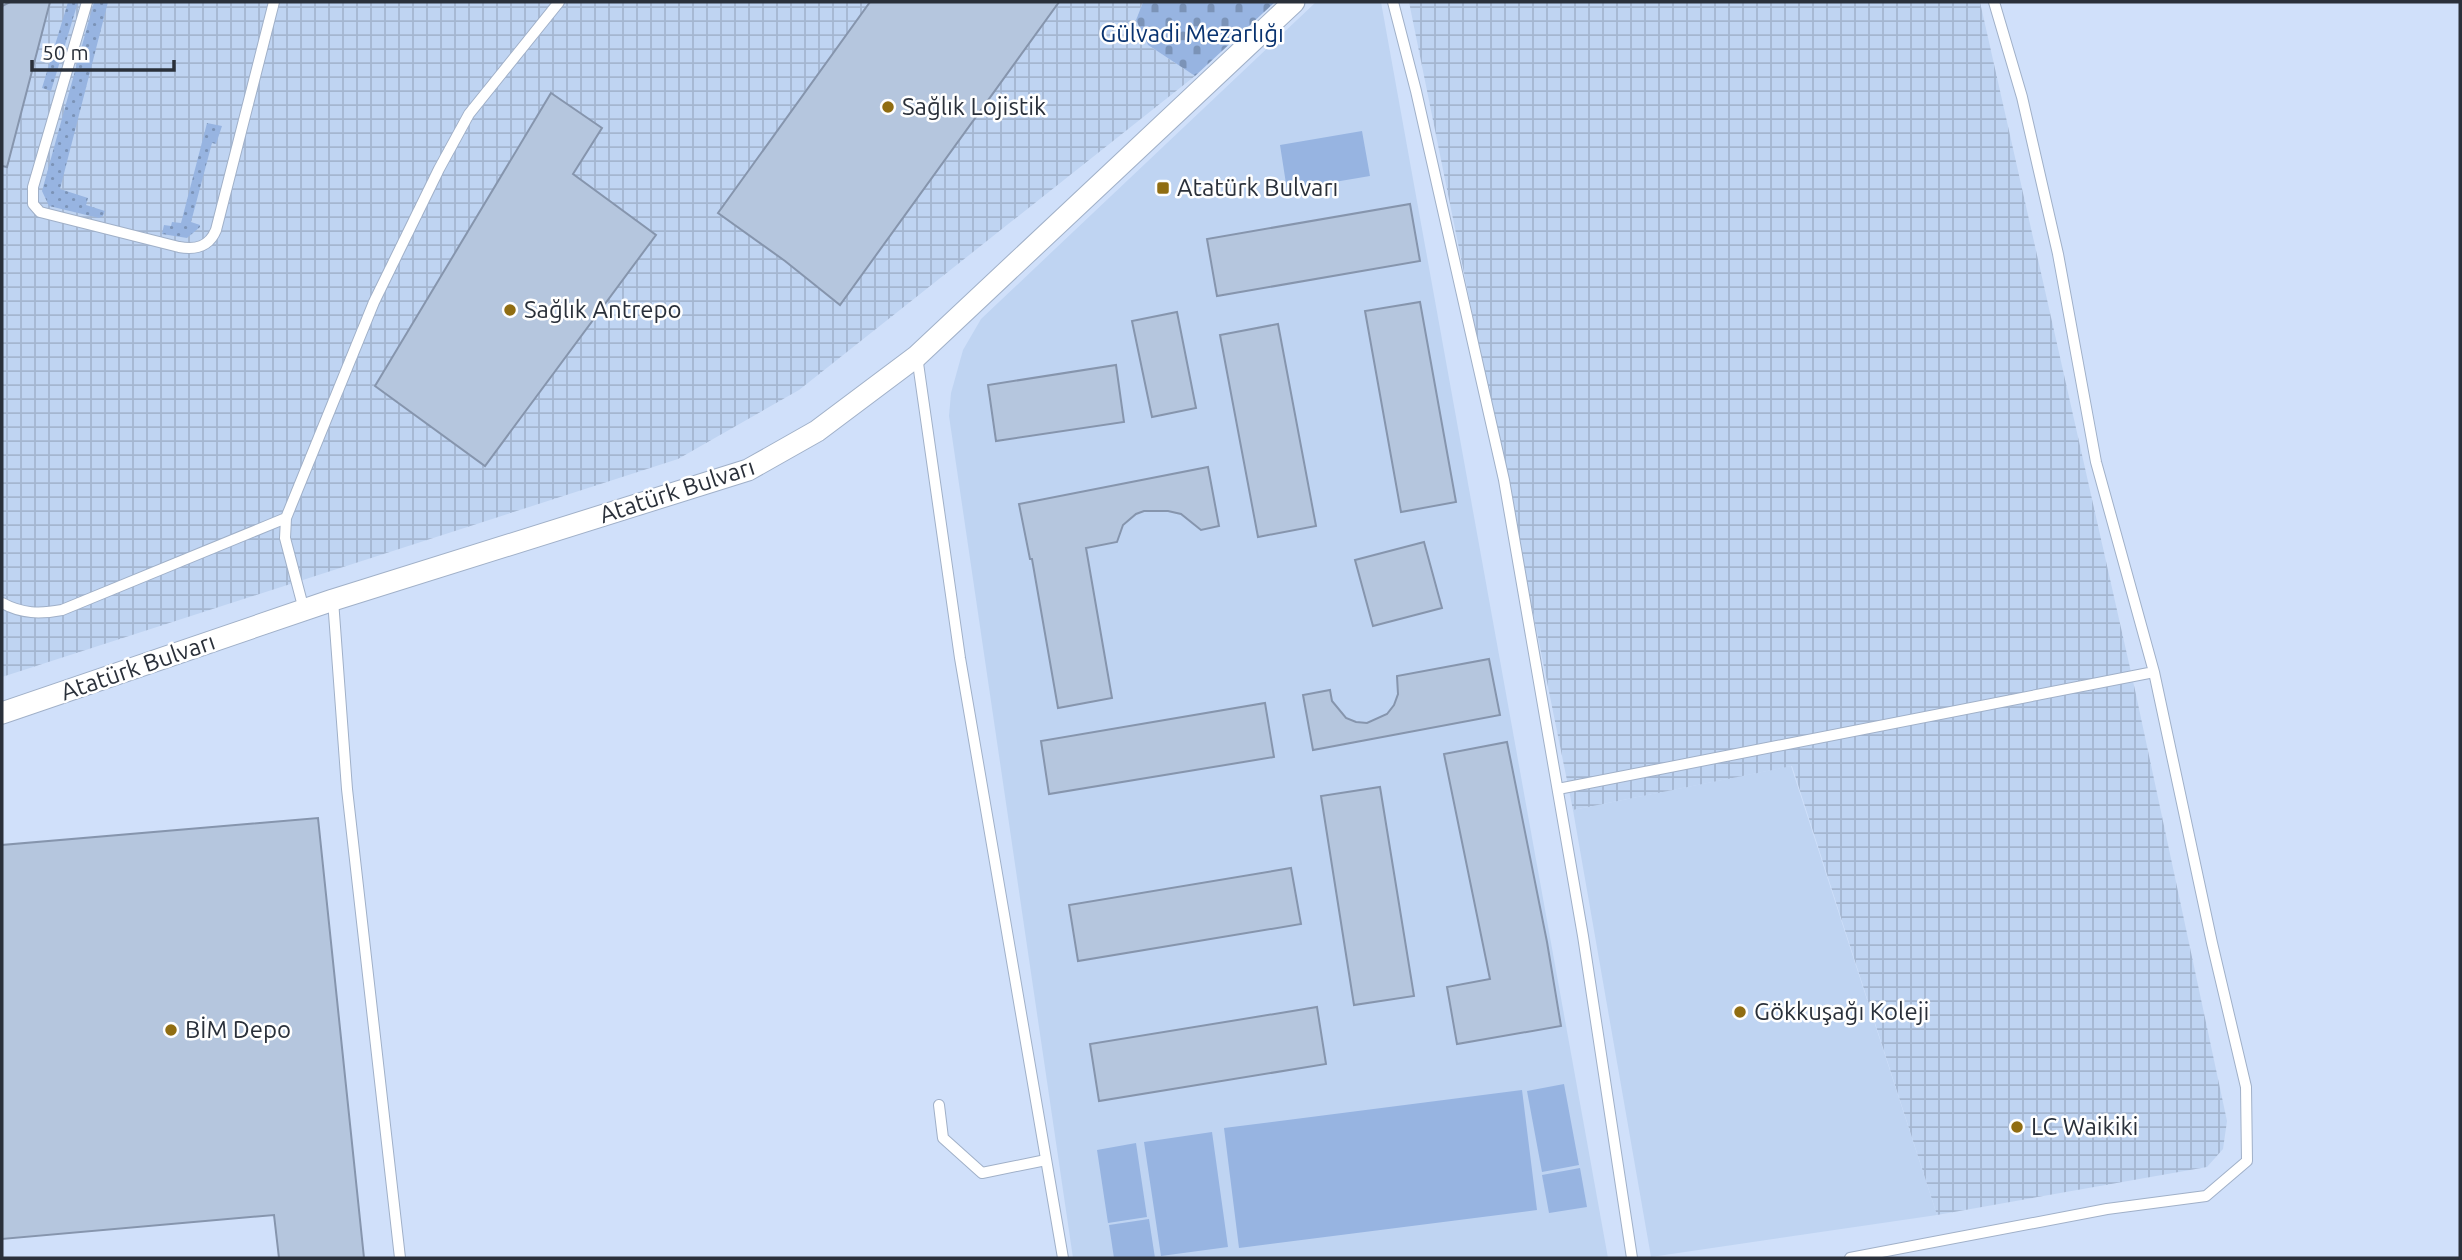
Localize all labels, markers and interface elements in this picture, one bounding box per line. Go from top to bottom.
park label: Gülvadi Mezarlığı [1100,20,1284,47]
scale bar [32,28,173,72]
text: 50 m [42,40,89,64]
place label: Sağlık Lojistik [902,93,1046,120]
marker: Sağlık Lojistik [880,99,896,115]
place label: Atatürk Bulvarı [1177,174,1338,201]
marker: Atatürk Bulvarı [1155,180,1171,196]
place label: Sağlık Antrepo [524,296,682,323]
marker: Sağlık Antrepo [502,302,518,318]
street label: Atatürk Bulvarı [596,453,758,528]
street label: Atatürk Bulvarı [57,628,219,706]
place label: Gökkuşağı Koleji [1754,998,1929,1025]
marker: Gökkuşağı Koleji [1732,1004,1748,1020]
place label: BİM Depo [185,1016,291,1043]
marker: BİM Depo [163,1022,179,1038]
place label: LC Waikiki [2031,1113,2138,1140]
marker: LC Waikiki [2009,1119,2025,1135]

